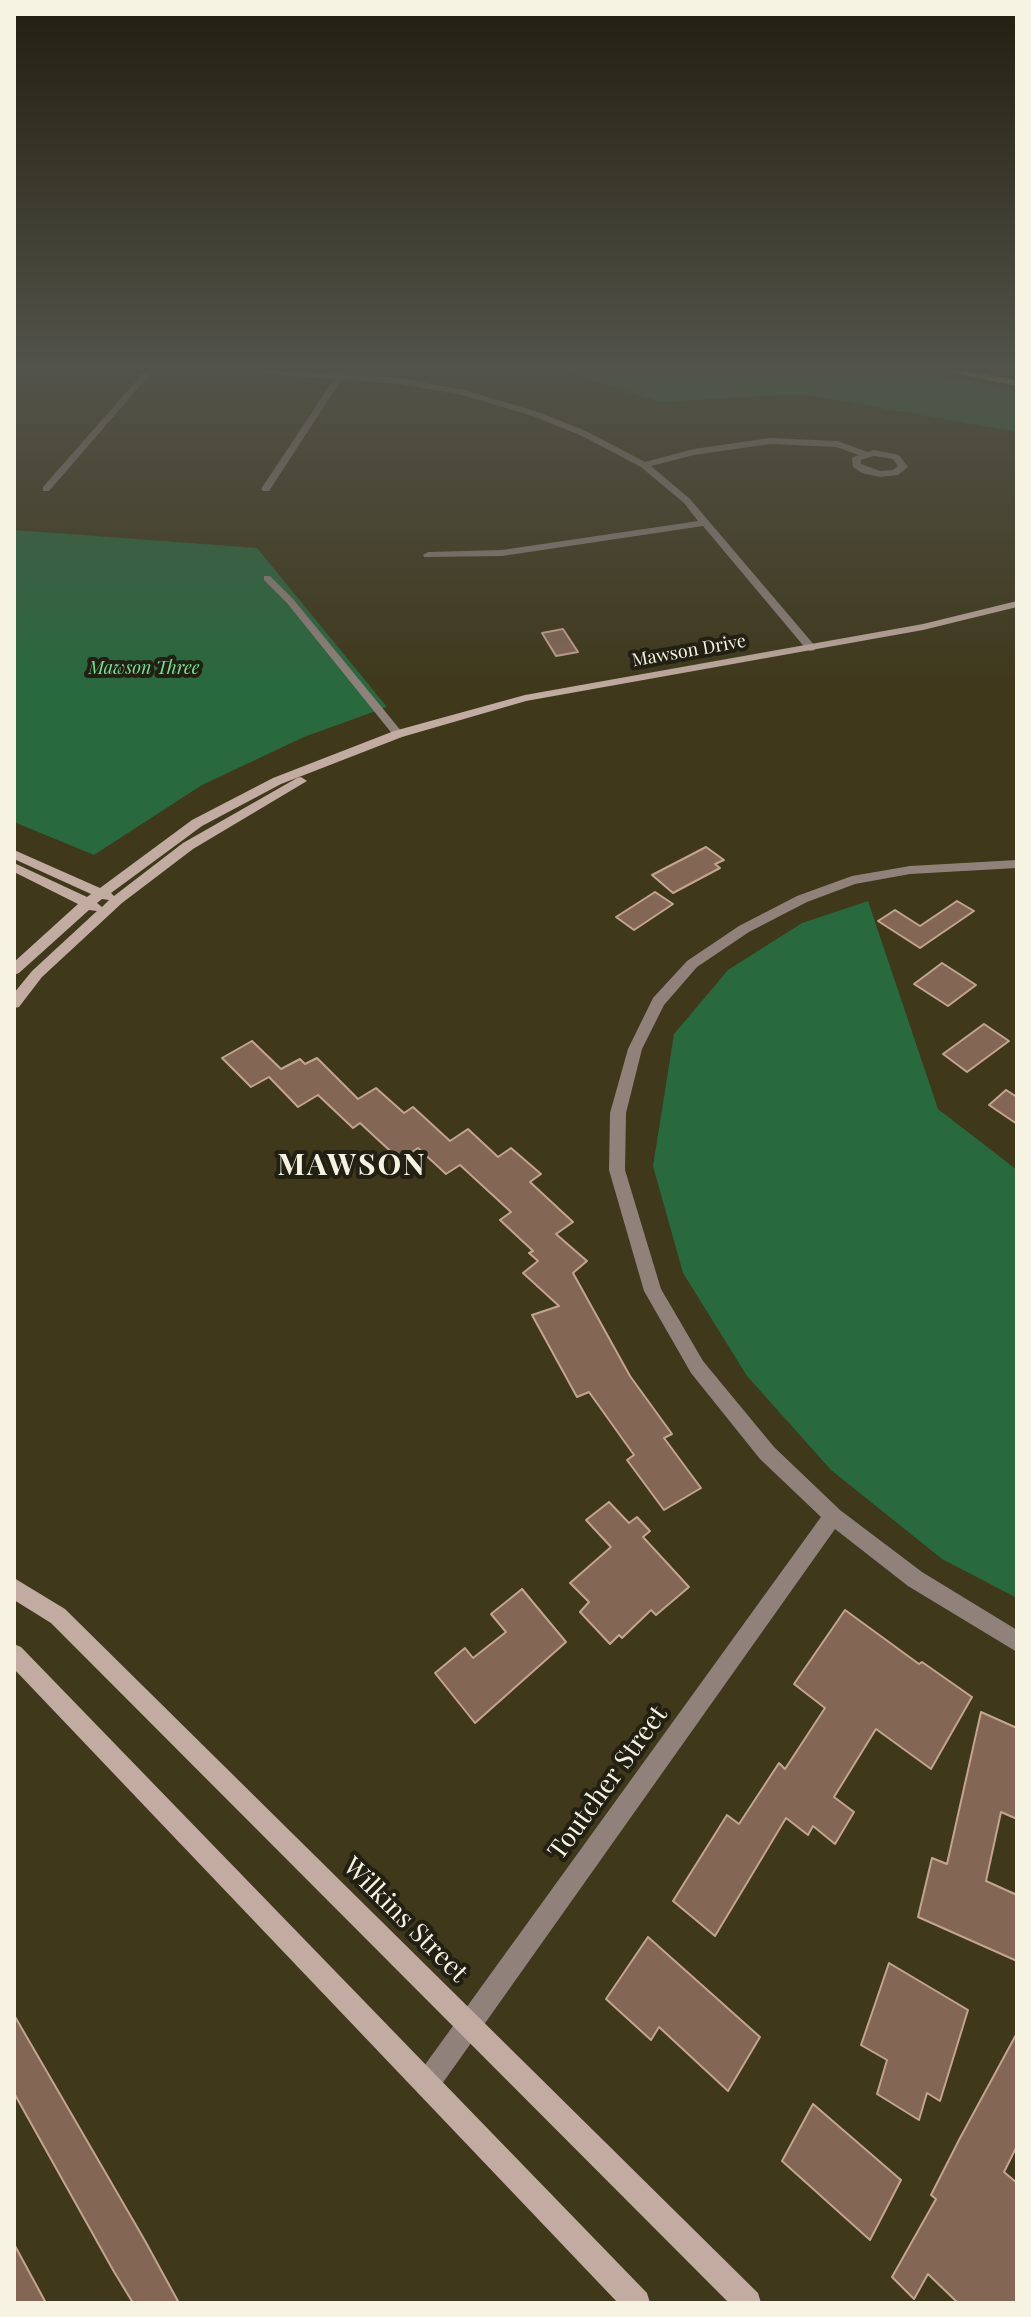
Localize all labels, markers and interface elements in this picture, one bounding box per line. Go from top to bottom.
street label: Mawson Drive [630,630,748,672]
park label: Mawson Three [89,657,199,679]
district label: MAWSON [277,1148,427,1184]
street label: Toutcher Street [542,1700,674,1866]
street label: Wilkins Street [336,1851,474,1989]

